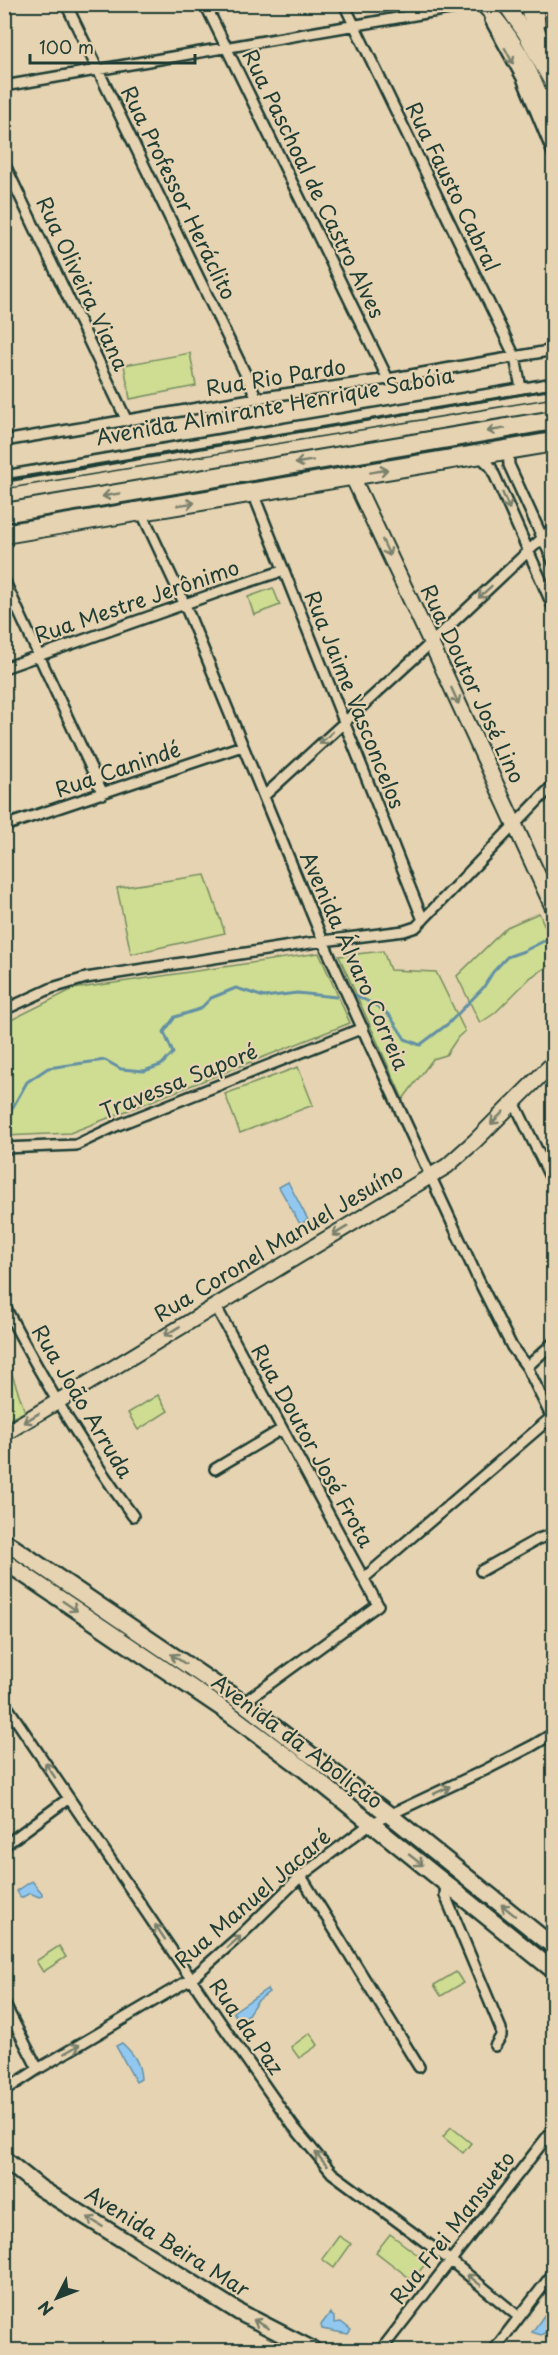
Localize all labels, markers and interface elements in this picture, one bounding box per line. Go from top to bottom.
scale bar [30,27,195,65]
text: 100 m [39,33,94,60]
street label: Rua Paschoal de Castro Alves [236,43,394,323]
one-way arrow [503,47,515,64]
street label: Rua Professor Heráclito [114,80,246,305]
street label: Rua Fausto Cabral [399,96,509,276]
street label: Rua Oliveira Viana [29,191,139,376]
street label: Rua Rio Pardo [203,349,348,403]
street label: Avenida Almirante Henrique Sabóia [93,358,456,452]
one-way arrow [486,424,506,435]
one-way arrow [294,457,314,468]
one-way arrow [368,465,388,476]
one-way arrow [102,489,122,500]
one-way arrow [501,492,512,510]
one-way arrow [176,498,196,509]
one-way arrow [380,538,392,556]
street label: Rua Mestre Jerônimo [30,550,243,650]
street label: Rua Doutor José Lino [414,578,534,788]
one-way arrow [478,584,493,599]
street label: Rua Jaime Vasconcelos [297,585,414,813]
one-way arrow [451,687,462,705]
one-way arrow [319,731,334,745]
street label: Rua Canindé [50,732,184,804]
street label: Avenida Álvaro Correia [293,846,419,1075]
street label: Travessa Saporé [95,1034,262,1126]
one-way arrow [490,1111,505,1126]
street label: Rua Coronel Manuel Jesuíno [147,1154,409,1329]
one-way arrow [332,1226,349,1238]
street label: Rua João Arruda [25,1318,142,1484]
one-way arrow [164,1326,181,1338]
street label: Rua Doutor José Frota [244,1337,383,1553]
one-way arrow [23,1412,40,1424]
one-way arrow [62,1600,78,1612]
one-way arrow [170,1653,186,1665]
street label: Avenida da Abolição [206,1665,391,1816]
one-way arrow [44,1762,56,1779]
one-way arrow [432,1783,450,1795]
street label: Rua Manuel Jacaré [166,1820,337,1975]
one-way arrow [408,1853,424,1866]
one-way arrow [500,1904,516,1917]
one-way arrow [153,1923,166,1940]
one-way arrow [226,1935,241,1949]
street label: Rua da Paz [202,1971,293,2081]
one-way arrow [63,2043,80,2055]
street label: Rua Frei Mansueto [381,2143,522,2310]
one-way arrow [314,2152,328,2167]
street label: Avenida Beira Mar [80,2177,257,2304]
one-way arrow [87,2216,103,2228]
north arrow [27,2268,87,2328]
one-way arrow [466,2274,482,2287]
text: N [32,2296,58,2321]
one-way arrow [252,2318,270,2329]

